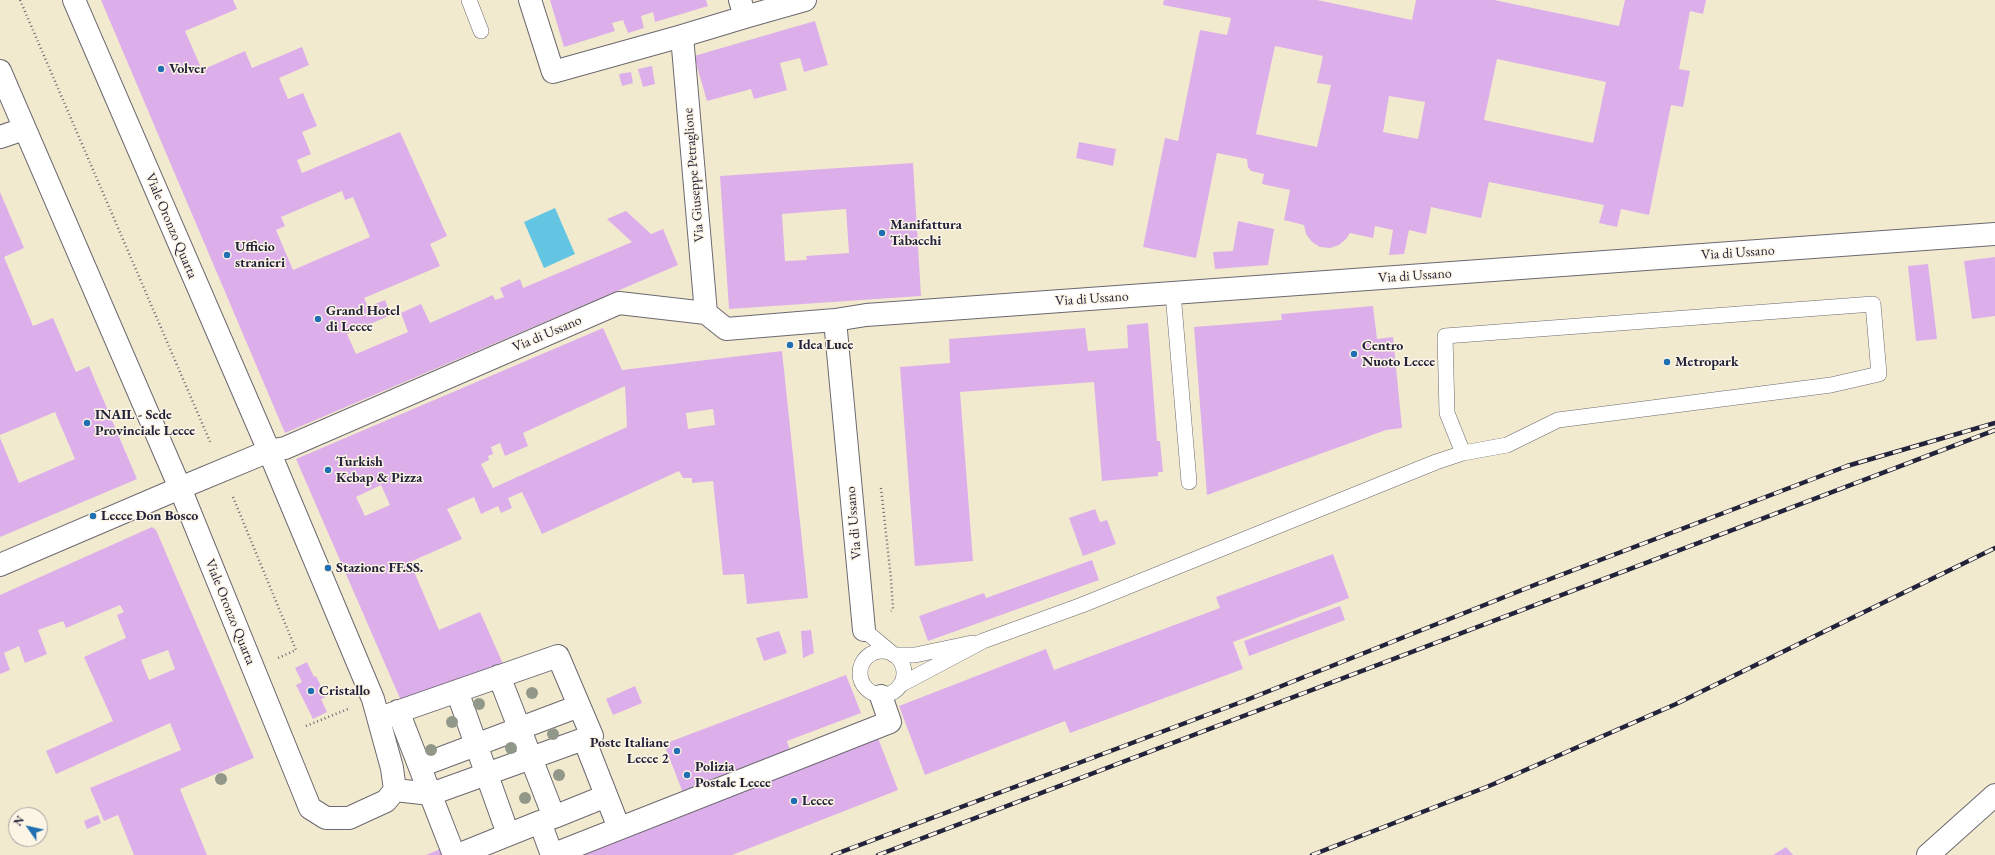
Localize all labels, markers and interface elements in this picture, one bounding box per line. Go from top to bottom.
place label: Volver [169,61,206,77]
marker: Volver [156,64,166,74]
street label: Via Giuseppe Petraglione [680,107,708,243]
street label: Viale Oronzo Quarta [141,171,201,281]
place label: Manifattura Tabacchi [890,217,962,250]
marker: Manifattura Tabacchi [877,228,887,238]
place label: Ufficio stranieri [235,239,285,272]
street label: Via di Ussano [1701,242,1775,264]
marker: Ufficio stranieri [222,250,232,260]
street label: Via di Ussano [1378,265,1452,287]
street label: Via di Ussano [1055,288,1129,310]
place label: Grand Hotel di Lecce [326,303,400,336]
street label: Via di Ussano [510,312,584,356]
marker: Grand Hotel di Lecce [313,314,323,324]
place label: Idea Luce [798,337,853,353]
place label: Centro Nuoto Lecce [1362,338,1435,370]
marker: Idea Luce [785,340,795,350]
marker: Centro Nuoto Lecce [1349,349,1359,359]
place label: Metropark [1675,354,1739,370]
marker: Metropark [1662,357,1672,367]
place label: INAIL - Sede Provinciale Lecce [95,407,195,440]
marker: INAIL - Sede Provinciale Lecce [82,418,92,428]
place label: Turkish Kebap & Pizza [336,454,422,486]
marker: Turkish Kebap & Pizza [323,465,333,475]
street label: Via di Ussano [842,486,866,560]
place label: Lecce Don Bosco [101,508,198,524]
marker: Lecce Don Bosco [88,511,98,521]
street label: Viale Oronzo Quarta [201,557,259,667]
place label: Stazione FF.SS. [336,560,423,576]
marker: Stazione FF.SS. [323,563,333,573]
place label: Cristallo [319,683,370,699]
marker: Cristallo [306,686,316,696]
place label: Poste Italiane Lecce 2 [590,735,669,768]
marker: Poste Italiane Lecce 2 [672,746,682,756]
place label: Polizia Postale Lecce [695,759,771,792]
marker: Polizia Postale Lecce [682,770,692,780]
place label: Lecce [802,793,833,809]
marker: Lecce [789,796,799,806]
north arrow [8,807,48,847]
text: N [11,813,27,828]

